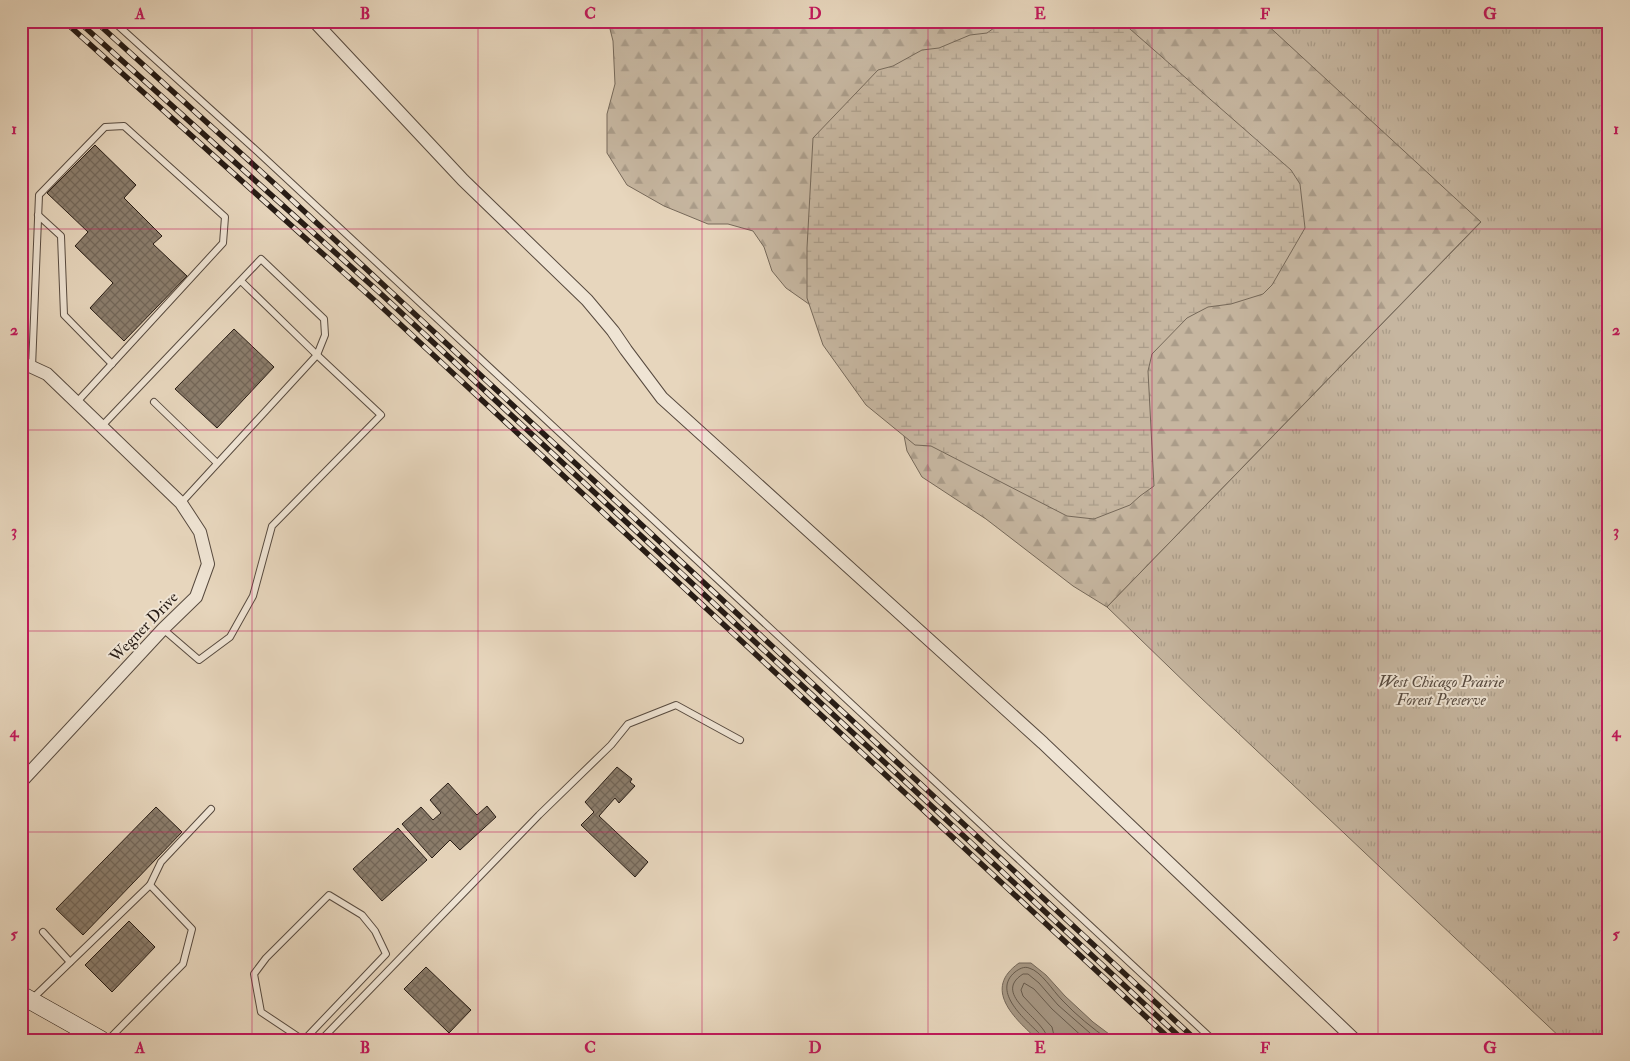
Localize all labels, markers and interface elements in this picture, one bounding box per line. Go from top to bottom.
text: A [134,4,146,24]
text: B [360,4,370,24]
text: C [584,4,596,24]
text: D [808,4,822,24]
text: E [1034,4,1046,24]
text: F [1260,4,1270,24]
text: G [1483,4,1497,24]
text: 1 [11,119,17,139]
text: 1 [1613,119,1619,139]
text: 2 [10,320,18,340]
text: 2 [1612,320,1620,340]
text: 3 [11,521,17,541]
text: 3 [1613,521,1619,541]
street label: Wegner Drive [105,587,183,667]
park label: West Chicago Prairie Forest Preserve [1378,672,1504,710]
text: 4 [9,722,20,742]
text: 4 [1611,722,1622,742]
text: 5 [10,924,18,944]
text: 5 [1612,924,1620,944]
text: A [134,1038,146,1058]
text: B [360,1038,370,1058]
text: C [584,1038,596,1058]
text: D [808,1038,822,1058]
text: E [1034,1038,1046,1058]
text: F [1260,1038,1270,1058]
text: G [1483,1038,1497,1058]

